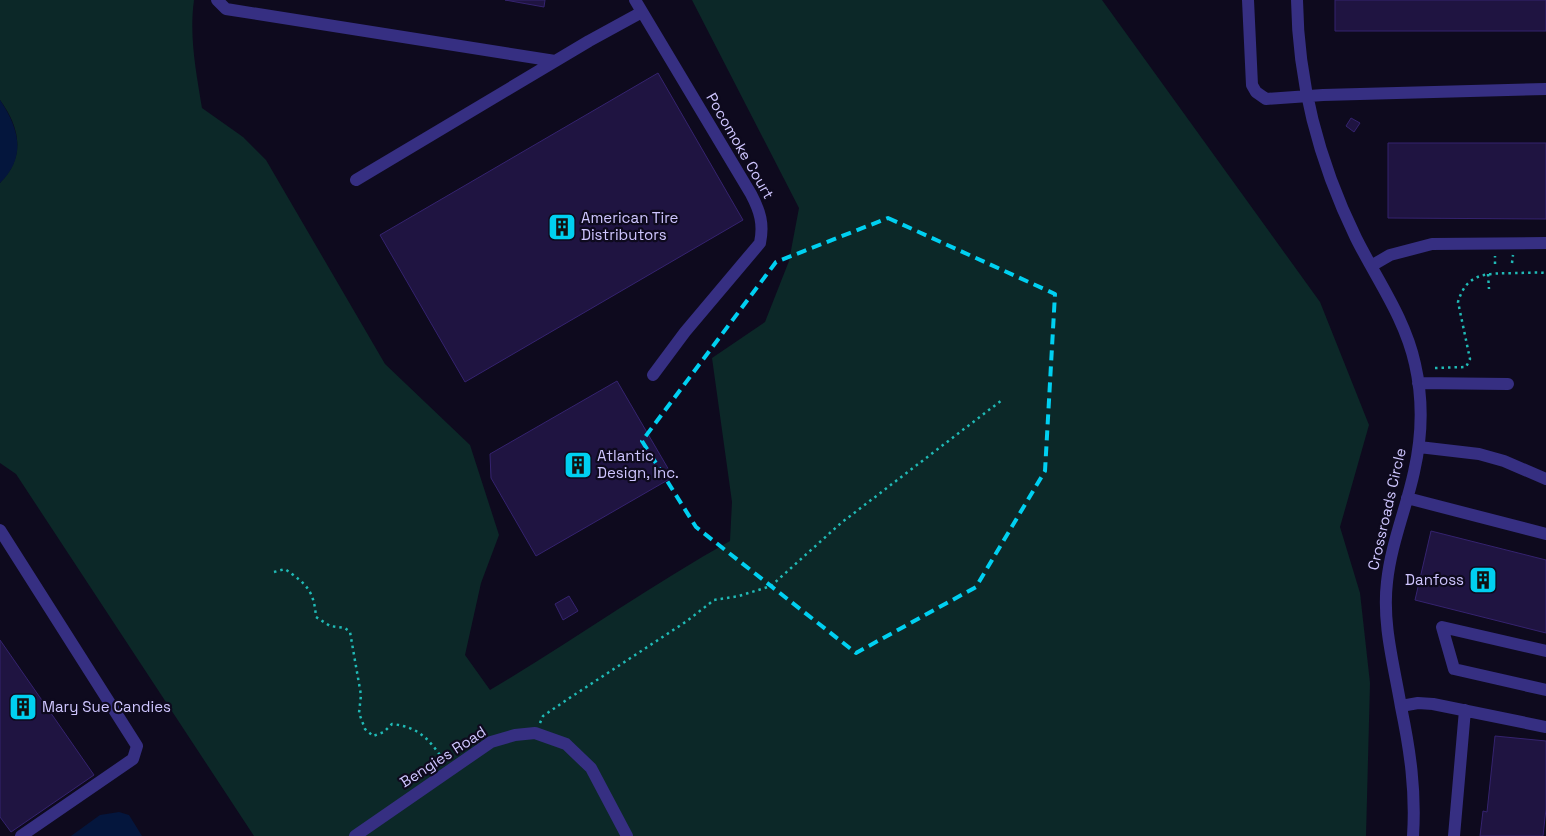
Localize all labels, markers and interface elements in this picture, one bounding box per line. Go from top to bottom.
street label: Pocomoke Court [702,89,779,202]
place label: American Tire Distributors [581,208,679,244]
building icon: American Tire Distributors [547,212,577,242]
place label: Atlantic Design, Inc. [597,446,679,482]
street label: Crossroads Circle [1363,446,1410,572]
building icon: Atlantic Design, Inc. [563,450,593,480]
building icon: Danfoss [1468,565,1498,595]
place label: Danfoss [1405,570,1464,589]
building icon: Mary Sue Candies [8,692,38,722]
place label: Mary Sue Candies [42,697,171,716]
street label: Bengies Road [396,722,489,791]

